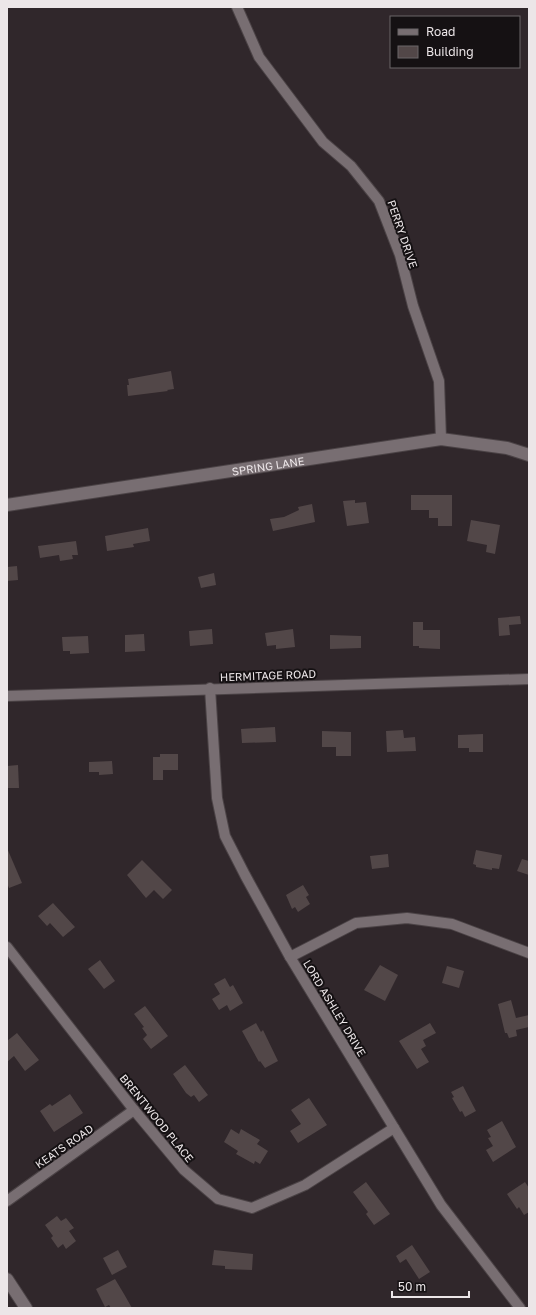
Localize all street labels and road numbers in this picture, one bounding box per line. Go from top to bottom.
street label: PERRY DRIVE [385,198,421,270]
street label: SPRING LANE [231,453,305,477]
street label: HERMITAGE ROAD [220,667,317,683]
street label: LORD ASHLEY DRIVE [301,957,369,1059]
street label: BRENTWOOD PLACE [118,1071,197,1165]
street label: KEATS ROAD [33,1121,96,1171]

